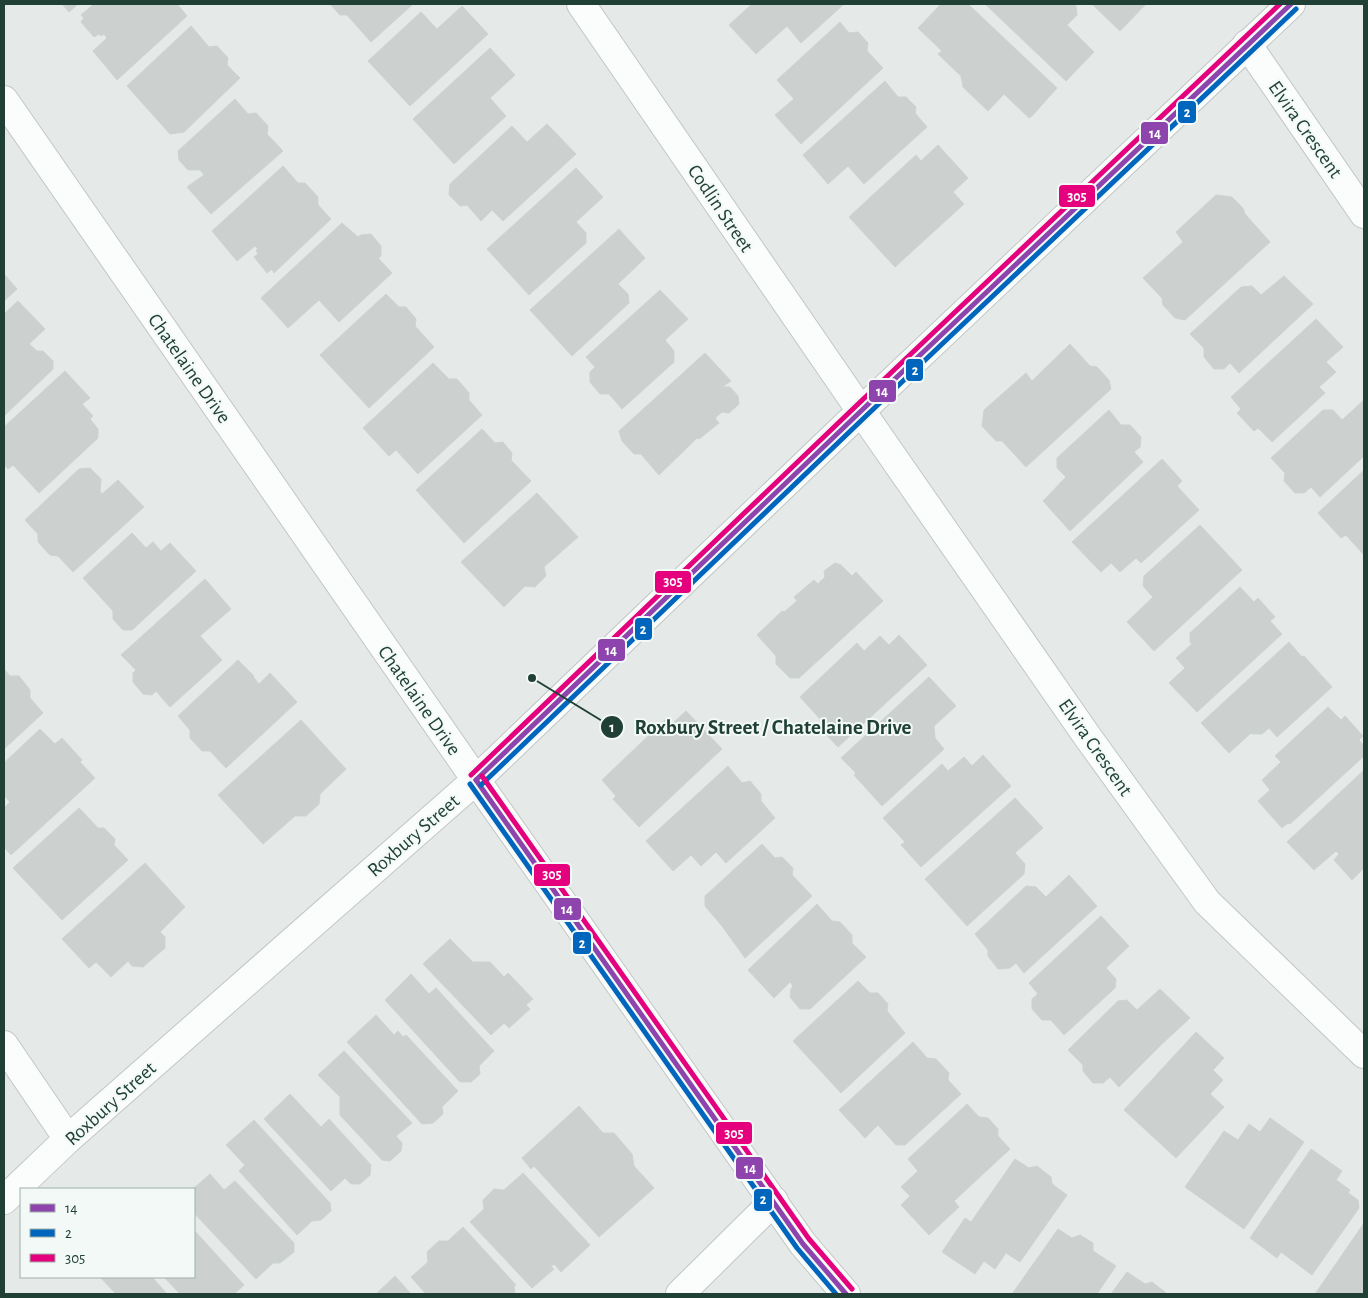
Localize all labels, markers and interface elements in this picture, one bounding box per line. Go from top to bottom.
street label: Elvira Crescent [1264,77,1346,182]
line badge: 2 [1177,100,1197,124]
text: 2 [1184,106,1191,120]
line badge: 14 [1140,121,1169,145]
text: 14 [1149,127,1161,141]
street label: Codlin Street [684,161,757,256]
line badge: 305 [1058,184,1096,208]
text: 305 [1067,190,1087,204]
street label: Chatelaine Drive [144,310,234,427]
line badge: 2 [905,358,924,382]
text: 2 [912,364,919,378]
line badge: 14 [868,379,897,403]
text: 14 [876,385,888,399]
line badge: 305 [654,570,692,594]
text: 305 [663,575,683,589]
line badge: 2 [634,617,653,641]
text: 2 [640,623,647,637]
line badge: 14 [597,638,626,662]
street label: Chatelaine Drive [374,642,464,759]
text: 14 [605,644,617,658]
street label: Elvira Crescent [1054,695,1136,800]
callout: Roxbury Street / Chatelaine Drive [599,709,921,745]
text: Roxbury Street / Chatelaine Drive [634,717,912,738]
text: 1 [609,720,615,735]
street label: Roxbury Street [364,790,464,881]
line badge: 305 [533,863,571,887]
text: 305 [542,868,562,882]
line badge: 14 [553,897,582,921]
text: 14 [561,903,573,917]
line badge: 2 [572,931,592,955]
text: 2 [579,937,586,951]
street label: Roxbury Street [61,1058,160,1149]
line badge: 305 [715,1121,753,1145]
text: 305 [724,1127,744,1141]
line badge: 14 [735,1156,764,1180]
text: 14 [744,1162,756,1176]
legend [20,1188,195,1278]
line badge: 2 [753,1188,773,1212]
text: 2 [760,1193,767,1207]
text: 14 [65,1201,77,1216]
text: 2 [65,1226,72,1241]
text: 305 [65,1251,85,1266]

